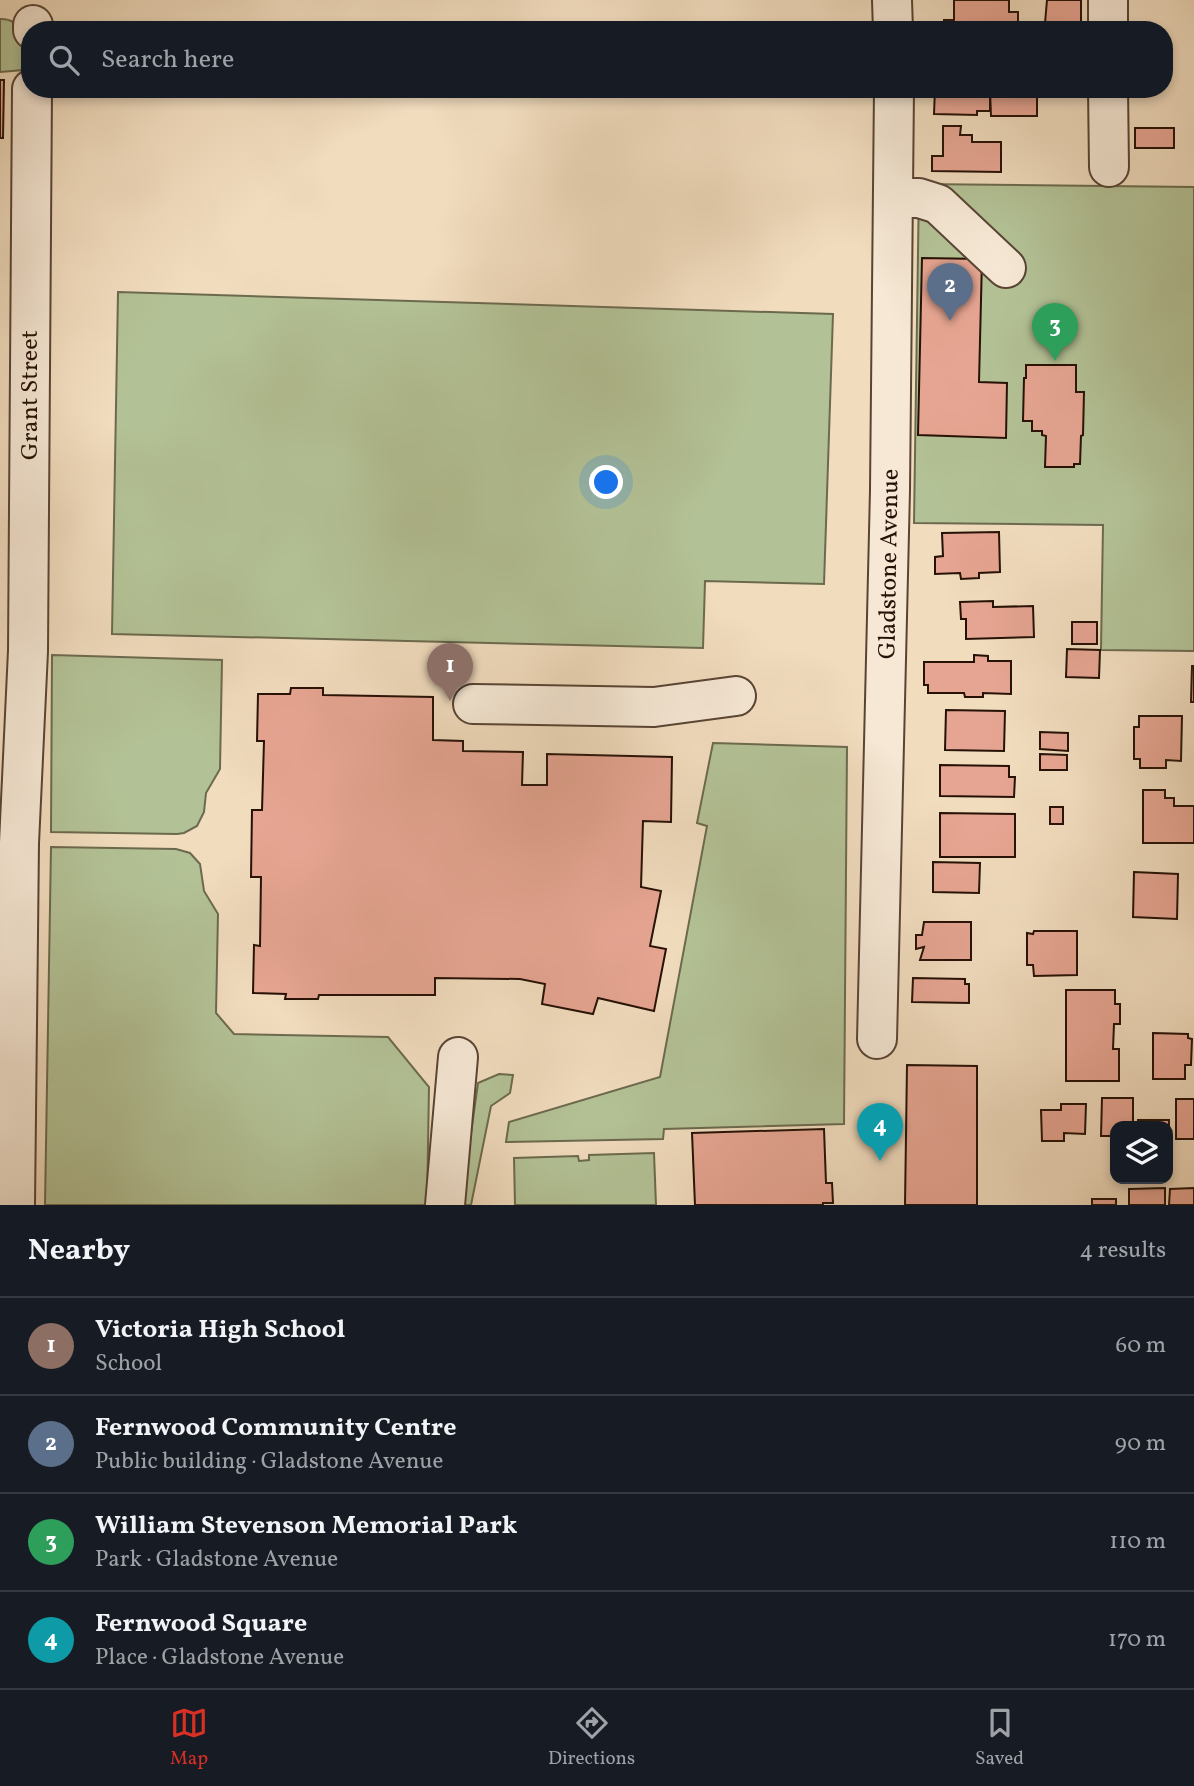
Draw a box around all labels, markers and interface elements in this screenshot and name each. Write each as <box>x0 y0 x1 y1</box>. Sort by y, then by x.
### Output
search box <box>21 21 1173 98</box>
icon: search <box>45 41 83 79</box>
text: Search here <box>101 42 234 78</box>
pin: 2 <box>927 263 973 321</box>
pin: 3 <box>1032 303 1078 361</box>
street label: Grant Street <box>14 330 48 460</box>
your location <box>589 465 623 499</box>
street label: Gladstone Avenue <box>871 469 909 660</box>
pin: 1 <box>427 643 473 701</box>
pin: 4 <box>857 1103 903 1161</box>
map controls <box>1110 1121 1173 1184</box>
button: layers <box>1110 1121 1173 1184</box>
text: Nearby <box>28 1230 130 1272</box>
text: 4 results <box>1080 1235 1166 1267</box>
text: Victoria High School <box>95 1312 345 1348</box>
text: 1 <box>46 1330 56 1362</box>
text: 60 m <box>1116 1330 1166 1362</box>
text: School <box>95 1348 162 1380</box>
text: Fernwood Community Centre <box>95 1410 457 1446</box>
text: 2 <box>45 1428 57 1460</box>
text: 90 m <box>1115 1428 1166 1460</box>
text: Public building · Gladstone Avenue <box>95 1446 443 1478</box>
text: William Stevenson Memorial Park <box>95 1508 518 1544</box>
text: 3 <box>45 1526 57 1558</box>
text: 110 m <box>1109 1526 1166 1558</box>
text: Park · Gladstone Avenue <box>95 1544 338 1576</box>
text: Fernwood Square <box>95 1606 307 1642</box>
text: 4 <box>44 1624 58 1656</box>
text: 170 m <box>1108 1624 1166 1656</box>
text: Place · Gladstone Avenue <box>95 1642 344 1674</box>
tab: Map <box>170 1704 208 1772</box>
tab: Directions <box>548 1704 635 1772</box>
tab: Saved <box>975 1704 1024 1772</box>

